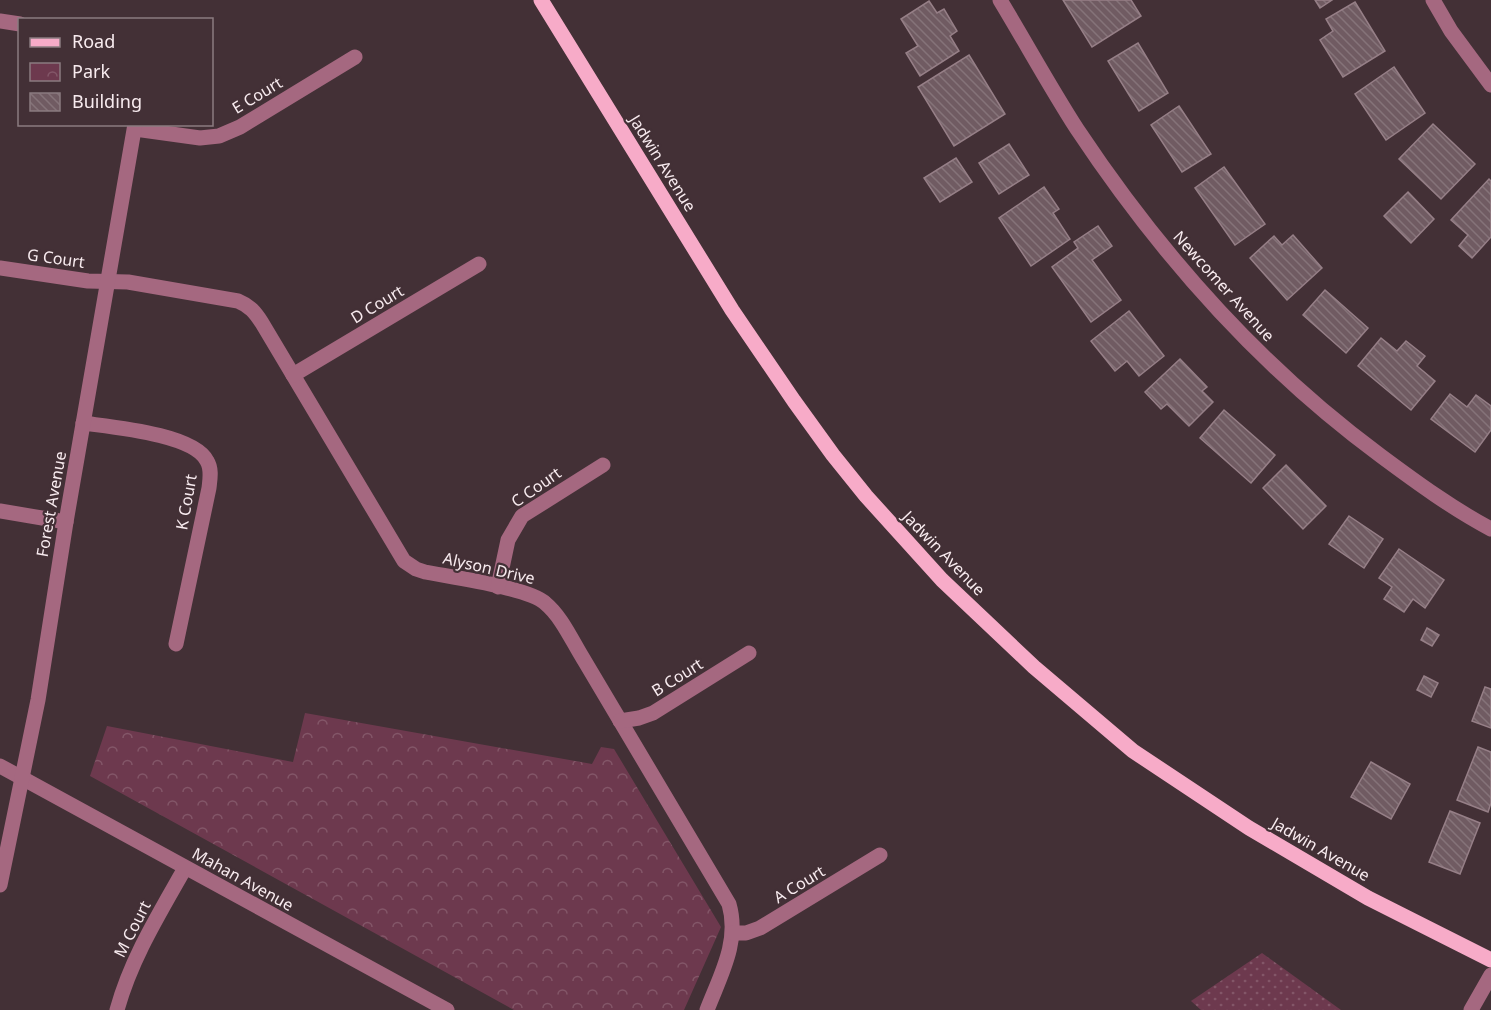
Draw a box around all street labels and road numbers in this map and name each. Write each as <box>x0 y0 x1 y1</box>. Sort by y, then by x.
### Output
street label: E Court <box>228 71 286 119</box>
street label: Jadwin Avenue <box>623 109 702 216</box>
street label: Newcomer Avenue <box>1168 226 1280 346</box>
street label: G Court <box>26 243 86 273</box>
street label: D Court <box>347 280 408 328</box>
street label: Forest Avenue <box>31 449 71 559</box>
street label: C Court <box>507 462 566 512</box>
street label: K Court <box>170 472 202 532</box>
street label: Jadwin Avenue <box>896 504 990 600</box>
street label: Alyson Drive <box>441 547 537 589</box>
street label: B Court <box>647 653 707 701</box>
street label: Jadwin Avenue <box>1266 811 1374 886</box>
street label: Mahan Avenue <box>188 842 298 916</box>
street label: A Court <box>769 860 829 908</box>
street label: M Court <box>108 897 156 961</box>

